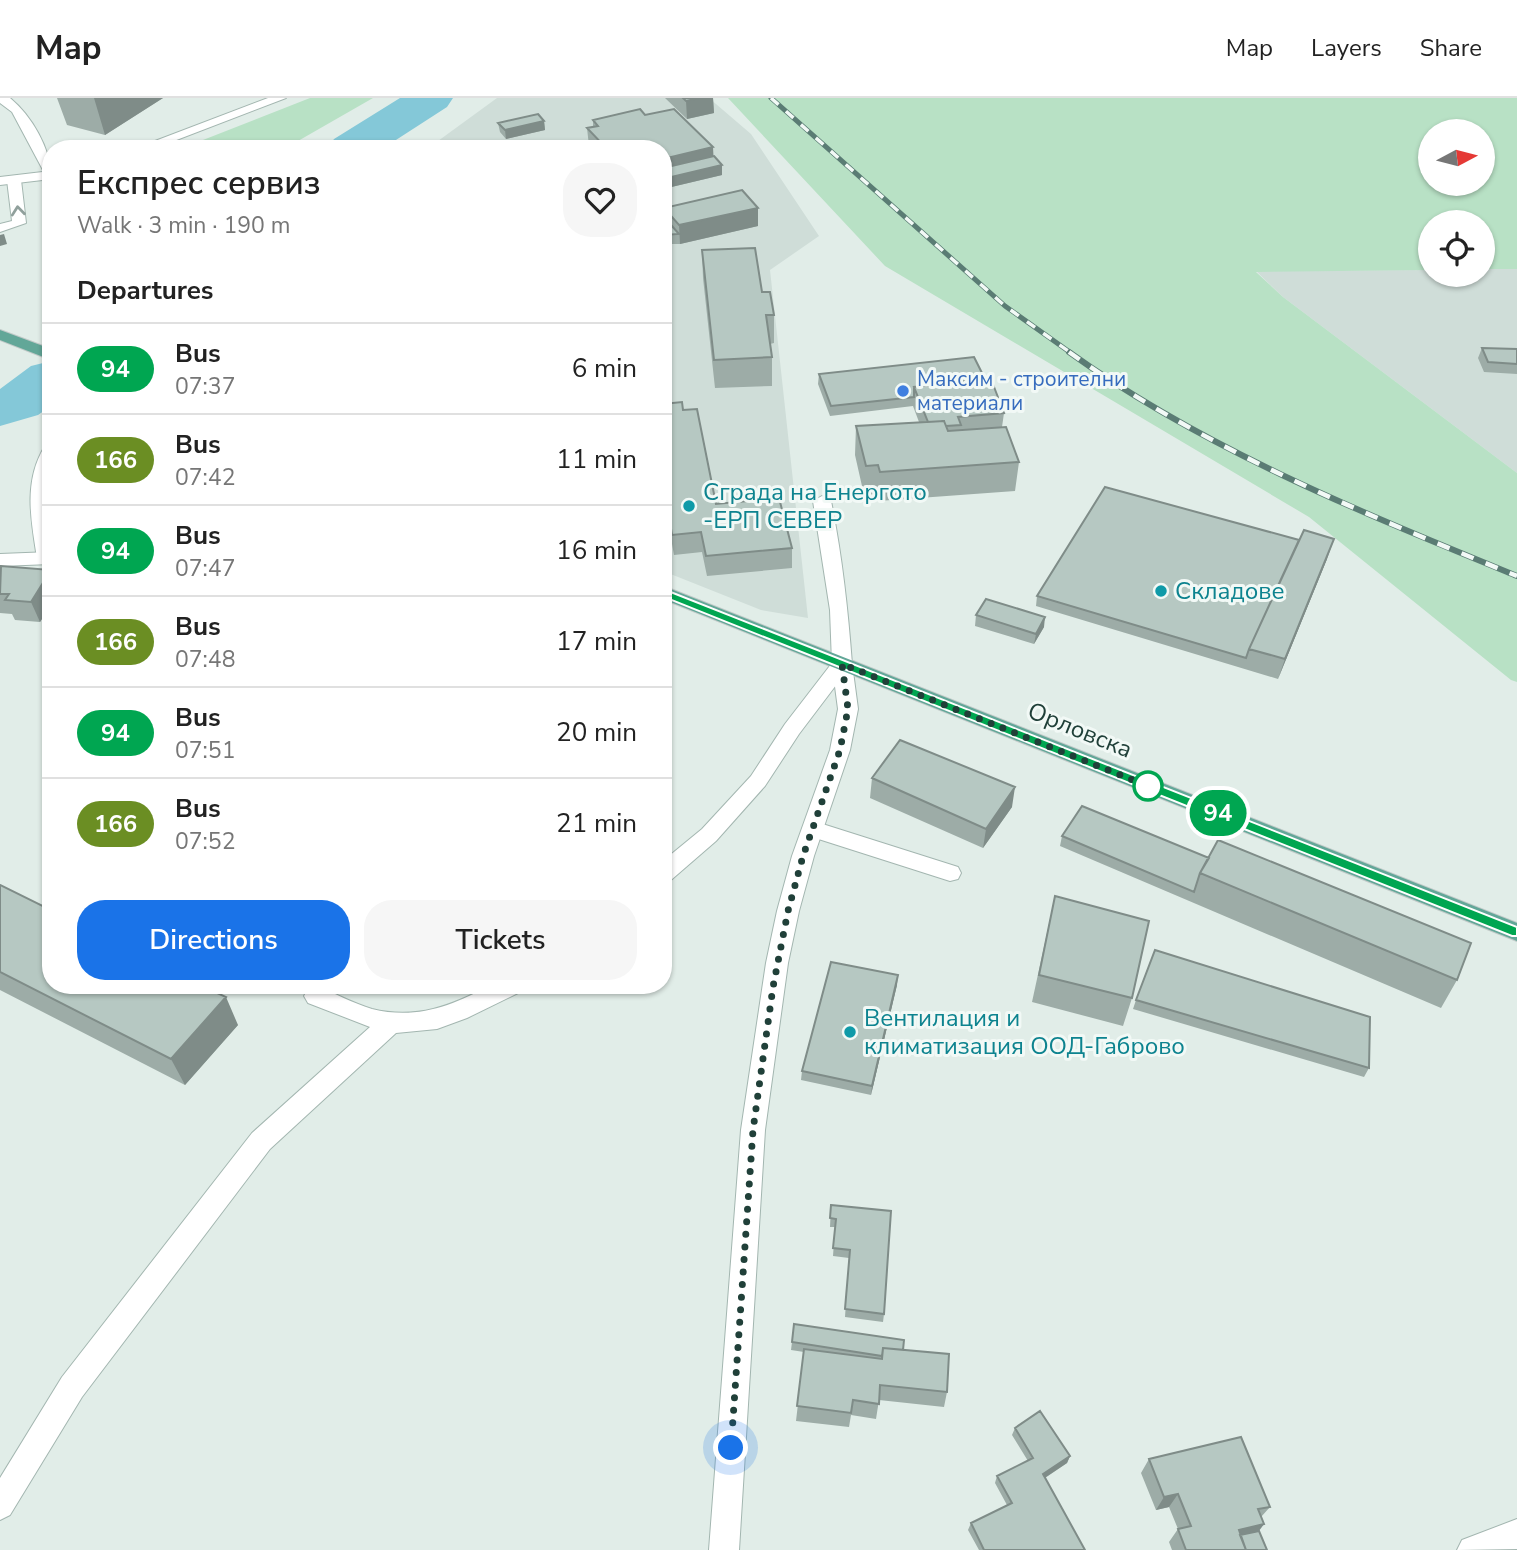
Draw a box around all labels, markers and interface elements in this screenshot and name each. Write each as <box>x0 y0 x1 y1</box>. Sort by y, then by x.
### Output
text: Map <box>35 26 102 71</box>
text: Map <box>1226 32 1273 64</box>
text: Layers <box>1311 32 1382 64</box>
text: Share <box>1420 32 1482 64</box>
north arrow <box>1418 119 1494 196</box>
map controls <box>1418 119 1495 287</box>
text: Експрес сервиз <box>77 161 321 206</box>
button: heart <box>563 163 637 237</box>
one-way arrow <box>11 205 26 216</box>
text: Walk · 3 min · 190 m <box>77 210 290 241</box>
button: locate <box>1418 210 1495 287</box>
text: Departures <box>77 273 213 308</box>
text: Bus <box>175 336 221 371</box>
text: 6 min <box>572 351 637 386</box>
text: 94 <box>101 353 130 385</box>
place label: Максим - строителни материали <box>917 365 1126 417</box>
text: 07:37 <box>175 371 235 402</box>
marker: Максим - строителни материали <box>895 383 911 399</box>
text: Bus <box>175 427 221 462</box>
text: 11 min <box>556 442 637 477</box>
text: 166 <box>94 444 137 476</box>
text: 07:42 <box>175 462 235 493</box>
place label: Сграда на Енергото -ЕРП СЕВЕР <box>703 476 927 536</box>
marker: Сграда на Енергото -ЕРП СЕВЕР <box>681 498 697 514</box>
text: Bus <box>175 518 221 553</box>
text: 16 min <box>556 533 637 568</box>
text: 94 <box>101 535 130 567</box>
text: 07:47 <box>175 553 235 584</box>
place label: Складове <box>1175 575 1284 607</box>
marker: Складове <box>1153 583 1169 599</box>
text: Bus <box>175 609 221 644</box>
text: 17 min <box>556 624 637 659</box>
text: 166 <box>94 626 137 658</box>
text: 07:48 <box>175 644 235 675</box>
street label: Орловска <box>1023 695 1137 765</box>
text: Bus <box>175 700 221 735</box>
text: 20 min <box>556 715 637 750</box>
text: 94 <box>101 717 130 749</box>
text: 07:51 <box>175 735 235 766</box>
unlabelled marker <box>1133 771 1163 801</box>
line badge: 94 <box>1186 790 1250 836</box>
text: Bus <box>175 791 221 826</box>
text: 94 <box>1204 797 1232 829</box>
text: 21 min <box>556 806 637 841</box>
text: 166 <box>94 808 137 840</box>
text: 07:52 <box>175 826 235 857</box>
button: Directions <box>77 900 350 980</box>
button: Tickets <box>364 900 637 980</box>
place label: Вентилация и климатизация ООД-Габрово <box>864 1002 1185 1062</box>
marker: Вентилация и климатизация ООД-Габрово <box>842 1024 858 1040</box>
your location <box>713 1430 748 1465</box>

